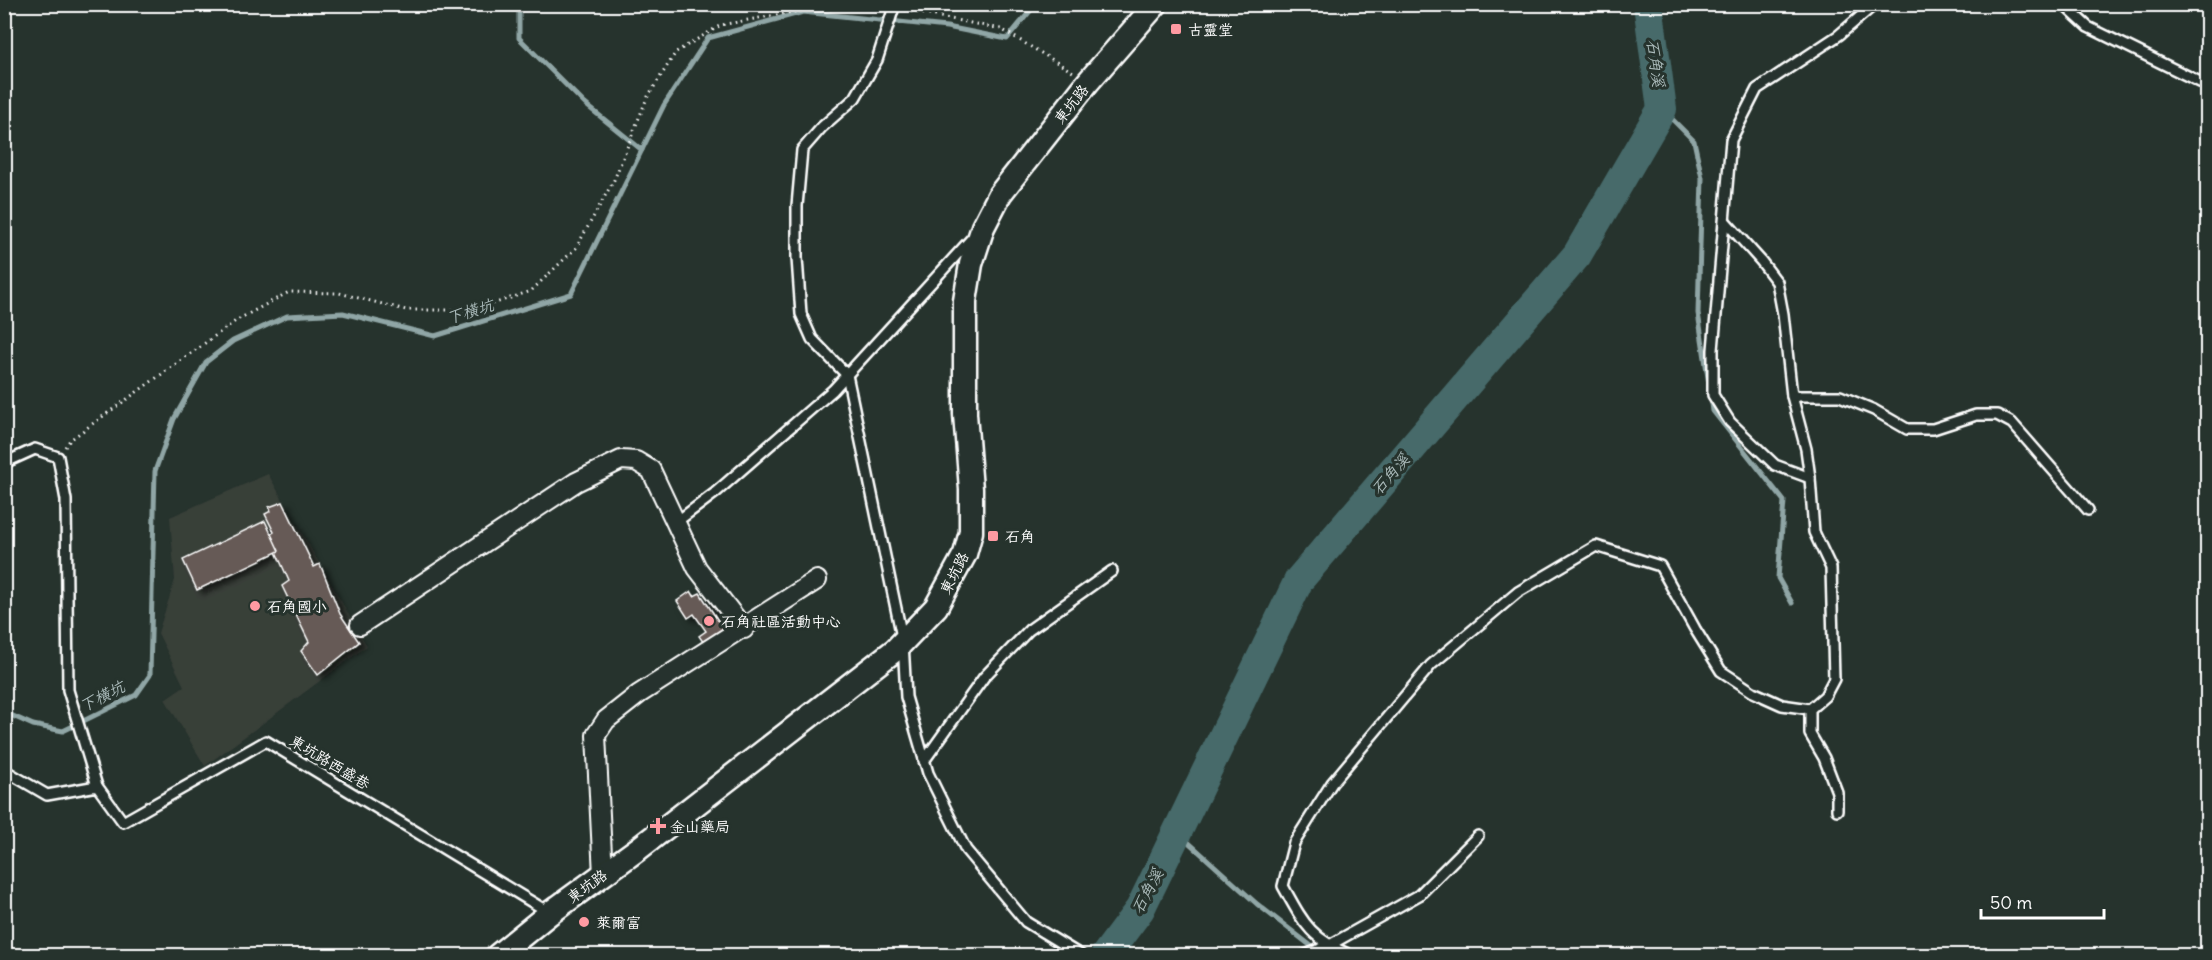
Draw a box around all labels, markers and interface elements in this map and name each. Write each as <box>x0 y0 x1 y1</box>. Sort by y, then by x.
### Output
place label: 古靈堂 <box>1188 20 1233 39</box>
marker: 古靈堂 <box>1169 22 1183 36</box>
water label: 石角溪 <box>1643 38 1669 89</box>
street label: 東坑路 <box>1050 80 1092 128</box>
water label: 下橫坑 <box>444 294 498 328</box>
water label: 石角溪 <box>1367 449 1414 499</box>
place label: 石角 <box>1005 527 1035 546</box>
marker: 石角 <box>986 529 1000 543</box>
street label: 東坑路 <box>935 549 973 597</box>
place label: 石角國小 <box>267 597 327 616</box>
marker: 石角國小 <box>248 599 262 613</box>
place label: 石角社區活動中心 <box>721 612 841 631</box>
marker: 石角社區活動中心 <box>702 614 716 628</box>
water label: 下橫坑 <box>76 675 130 716</box>
street label: 東坑路西盛巷 <box>287 731 373 793</box>
place label: 金山藥局 <box>670 817 730 836</box>
marker: 金山藥局 <box>651 819 665 833</box>
water label: 石角溪 <box>1127 864 1168 917</box>
street label: 東坑路 <box>563 865 611 907</box>
scale bar <box>1981 882 2104 920</box>
text: 50 m <box>1990 891 2032 914</box>
place label: 萊爾富 <box>596 913 641 932</box>
marker: 萊爾富 <box>577 915 591 929</box>

